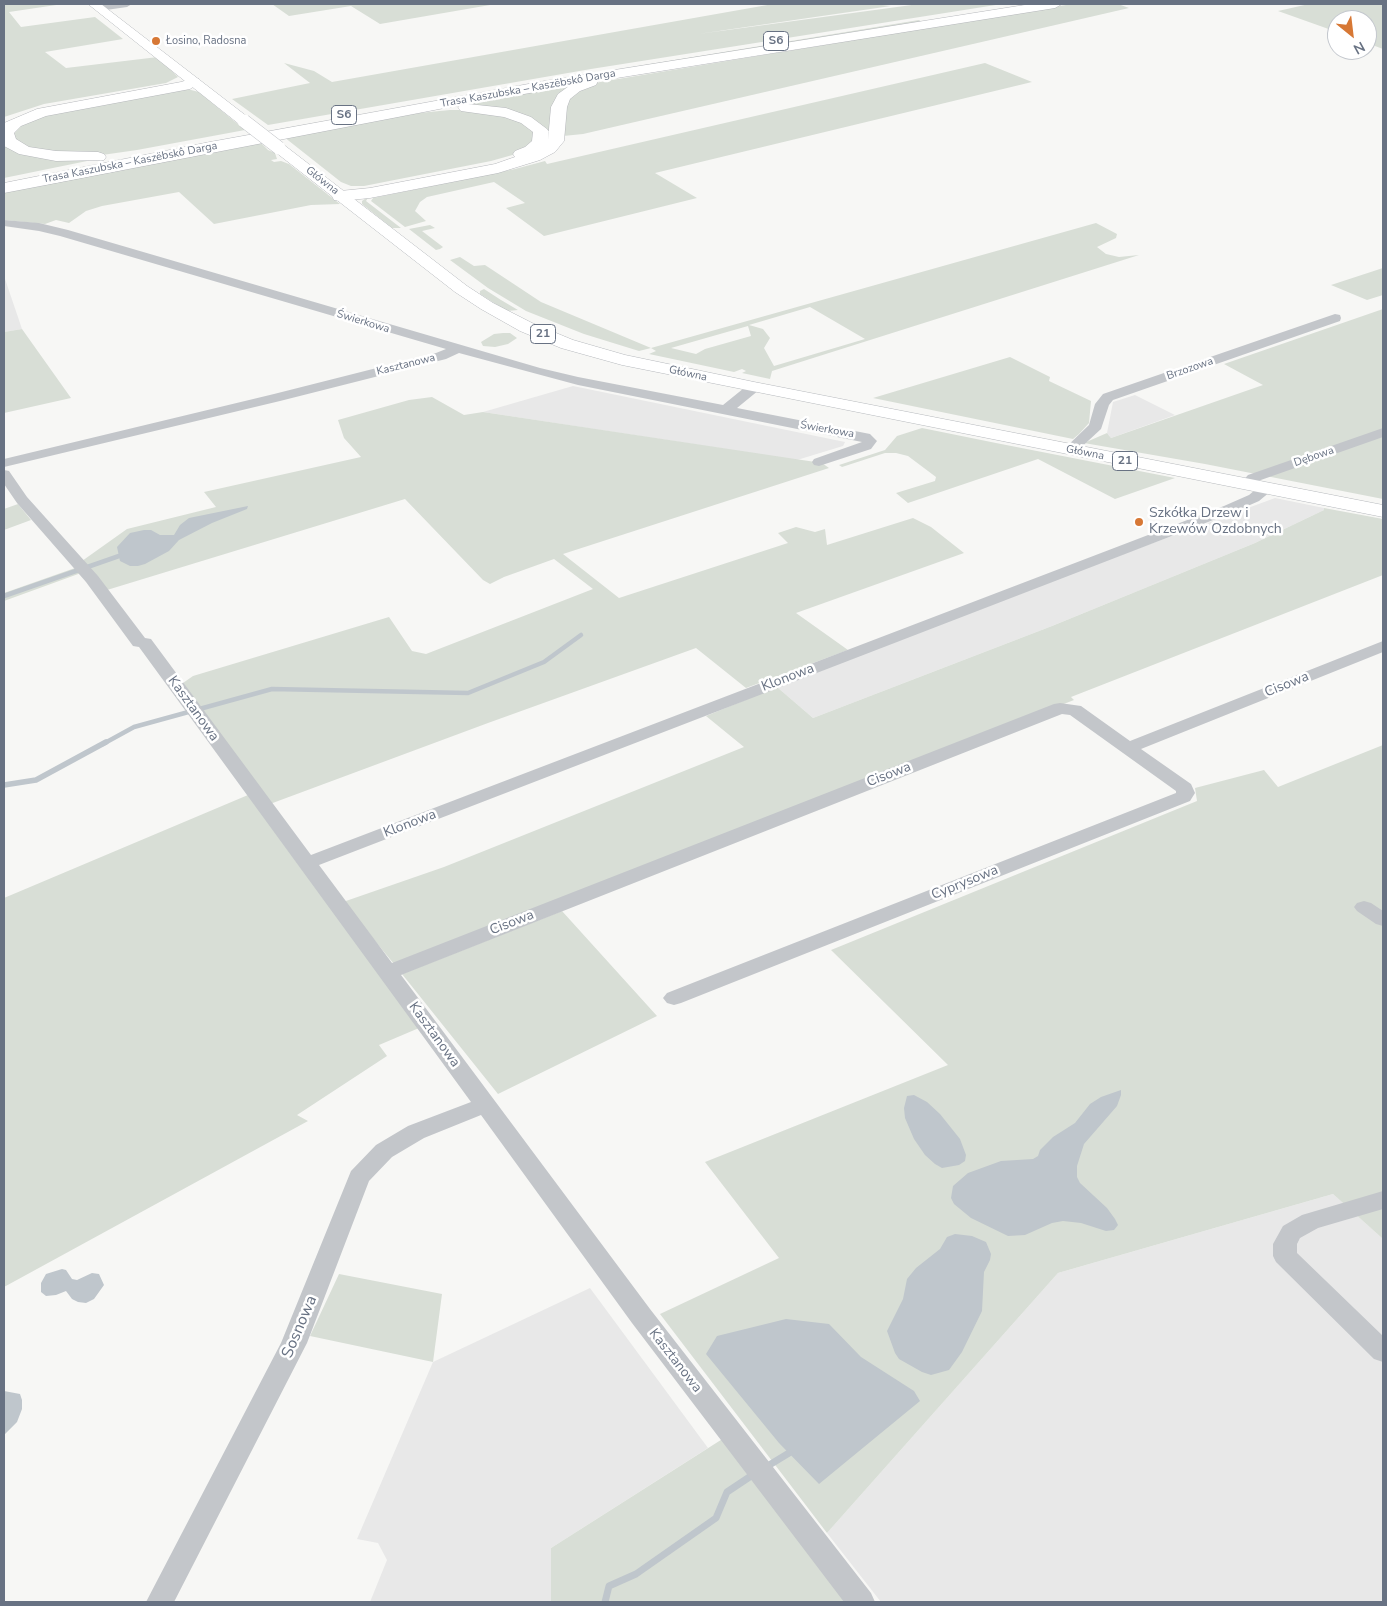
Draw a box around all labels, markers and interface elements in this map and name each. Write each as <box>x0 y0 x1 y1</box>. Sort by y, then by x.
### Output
north arrow <box>1327 10 1377 60</box>
road number: S6 <box>764 31 788 50</box>
place label: Łosino, Radosna <box>166 34 246 48</box>
marker: Łosino, Radosna <box>150 35 162 47</box>
text: N <box>1350 37 1368 59</box>
street label: Trasa Kaszubska – Kaszëbskô Darga <box>439 67 617 111</box>
road number: S6 <box>332 106 356 124</box>
street label: Trasa Kaszubska – Kaszëbskô Darga <box>42 140 218 186</box>
street label: Główna <box>303 164 341 198</box>
street label: Świerkowa <box>335 308 391 336</box>
road number: 21 <box>530 324 556 344</box>
street label: Kasztanowa <box>375 351 437 379</box>
street label: Brzozowa <box>1165 355 1215 383</box>
street label: Główna <box>668 364 708 384</box>
street label: Świerkowa <box>799 419 855 441</box>
street label: Główna <box>1065 443 1105 463</box>
street label: Dębowa <box>1292 444 1336 470</box>
road number: 21 <box>1112 452 1138 471</box>
place label: Szkółka Drzew i Krzewów Ozdobnych <box>1149 506 1282 538</box>
marker: Szkółka Drzew i Krzewów Ozdobnych <box>1133 516 1145 528</box>
street label: Klonowa <box>759 660 817 696</box>
street label: Cisowa <box>1262 669 1312 701</box>
street label: Kasztanowa <box>164 673 222 745</box>
street label: Cisowa <box>864 759 914 791</box>
street label: Klonowa <box>381 806 439 842</box>
street label: Cyprysowa <box>929 862 1001 904</box>
street label: Cisowa <box>487 907 537 939</box>
street label: Kasztanowa <box>405 999 463 1071</box>
street label: Sosnowa <box>278 1293 322 1361</box>
street label: Kasztanowa <box>645 1326 705 1396</box>

